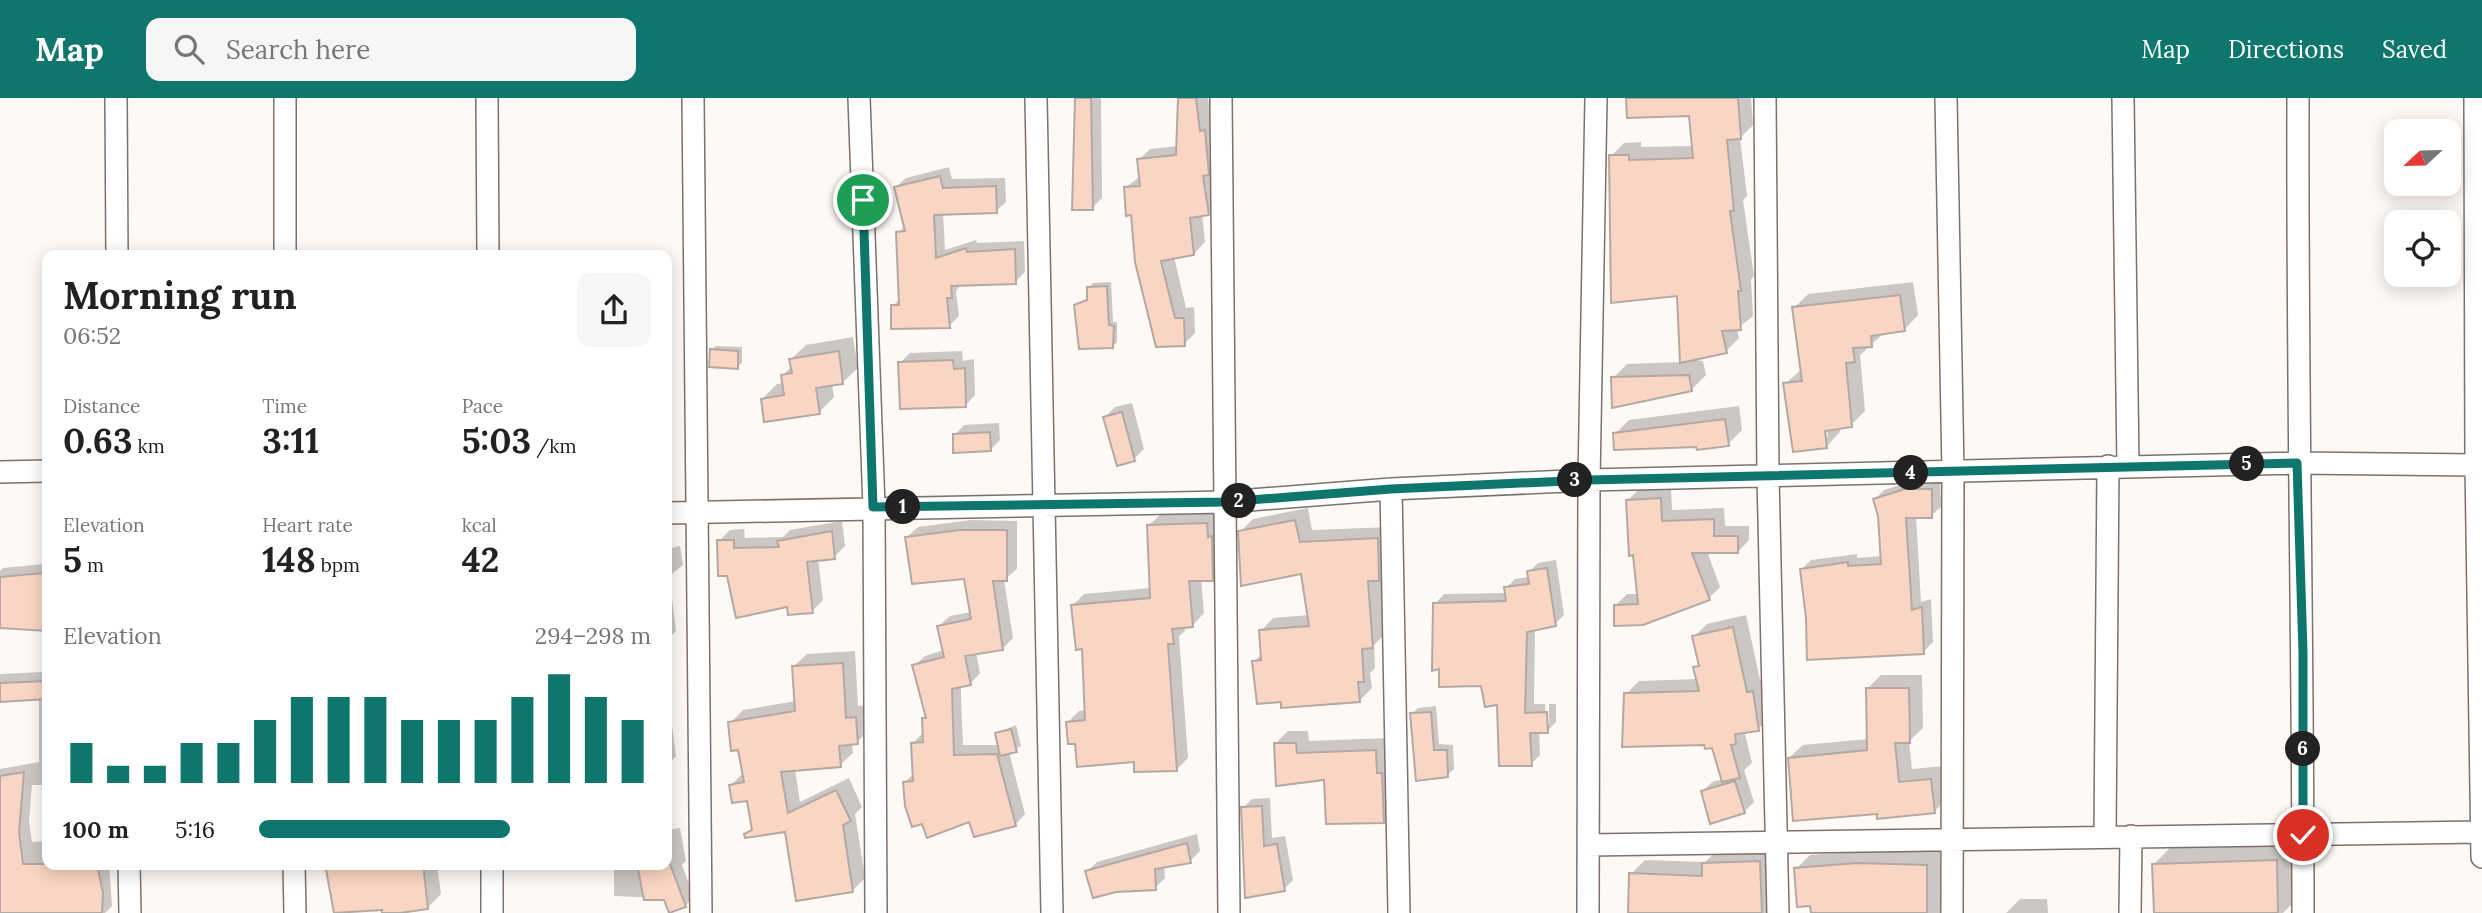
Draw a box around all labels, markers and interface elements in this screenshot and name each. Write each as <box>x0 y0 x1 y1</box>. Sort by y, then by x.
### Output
search box <box>146 18 636 81</box>
text: Map <box>35 28 104 70</box>
icon: search <box>170 30 208 68</box>
text: Search here <box>226 33 370 66</box>
text: Map <box>2141 34 2190 65</box>
text: Directions <box>2228 34 2344 65</box>
text: Saved <box>2382 34 2447 65</box>
north arrow <box>2384 119 2460 196</box>
map controls <box>2384 119 2461 287</box>
pin <box>833 170 893 230</box>
icon: arrive <box>844 181 882 219</box>
button: locate <box>2384 210 2461 287</box>
text: Morning run <box>63 271 297 319</box>
button: share <box>577 273 651 347</box>
text: 06:52 <box>63 321 121 350</box>
text: Distance <box>63 394 140 418</box>
text: Time <box>262 394 307 418</box>
text: Pace <box>462 394 503 418</box>
text: 0.63 <box>63 418 133 463</box>
text: 3:11 <box>262 418 319 463</box>
text: 5:03 <box>462 418 531 463</box>
text: km <box>133 434 165 458</box>
text: /km <box>531 434 576 458</box>
pin: 5 <box>2230 446 2264 482</box>
text: 5 <box>2241 451 2252 475</box>
pin: 4 <box>1894 456 1928 490</box>
text: 4 <box>1905 460 1916 484</box>
pin: 3 <box>1558 462 1592 498</box>
text: 3 <box>1569 467 1580 491</box>
pin: 2 <box>1222 484 1256 518</box>
text: 2 <box>1233 488 1244 512</box>
pin: 1 <box>886 490 920 524</box>
text: 1 <box>899 494 906 518</box>
text: Elevation <box>63 513 145 537</box>
text: Heart rate <box>262 513 353 537</box>
text: kcal <box>462 513 497 537</box>
text: 5 <box>63 537 82 582</box>
text: 148 <box>262 537 316 582</box>
text: 42 <box>462 537 499 582</box>
text: m <box>82 553 104 577</box>
text: bpm <box>316 553 360 577</box>
text: Elevation <box>63 621 162 650</box>
text: 294–298 m <box>535 621 651 650</box>
pin: 6 <box>2286 732 2320 766</box>
text: 6 <box>2297 736 2308 760</box>
pin <box>2273 805 2333 865</box>
text: 100 m <box>63 815 129 844</box>
text: 5:16 <box>175 815 215 844</box>
icon: check <box>2284 816 2322 854</box>

